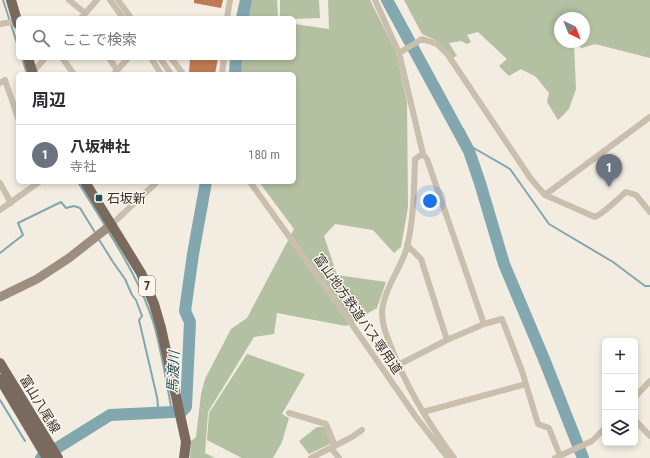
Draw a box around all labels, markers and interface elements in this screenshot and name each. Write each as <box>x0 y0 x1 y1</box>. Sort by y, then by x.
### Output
north arrow <box>554 12 590 48</box>
search box <box>16 16 296 60</box>
icon: search <box>30 27 52 49</box>
text: ここで検索 <box>62 31 137 49</box>
text: 周辺 <box>32 90 66 110</box>
text: 八坂神社 <box>70 138 130 156</box>
text: 1 <box>42 147 48 162</box>
text: 180 m <box>248 147 280 162</box>
pin: 1 <box>596 154 622 187</box>
text: 寺社 <box>70 159 96 174</box>
place label: 石坂新 <box>107 191 146 206</box>
your location <box>420 191 440 211</box>
marker: 石坂新 <box>94 193 104 203</box>
street label: 富山地方鉄道バス専用道 <box>311 251 405 377</box>
road number: 7 <box>139 276 155 296</box>
map controls <box>602 338 638 446</box>
button: + <box>602 338 638 374</box>
water label: 馬渡川 <box>164 349 182 393</box>
street label: 富山八尾線 <box>17 372 63 436</box>
button: − <box>602 374 638 410</box>
button: layers <box>602 410 638 446</box>

